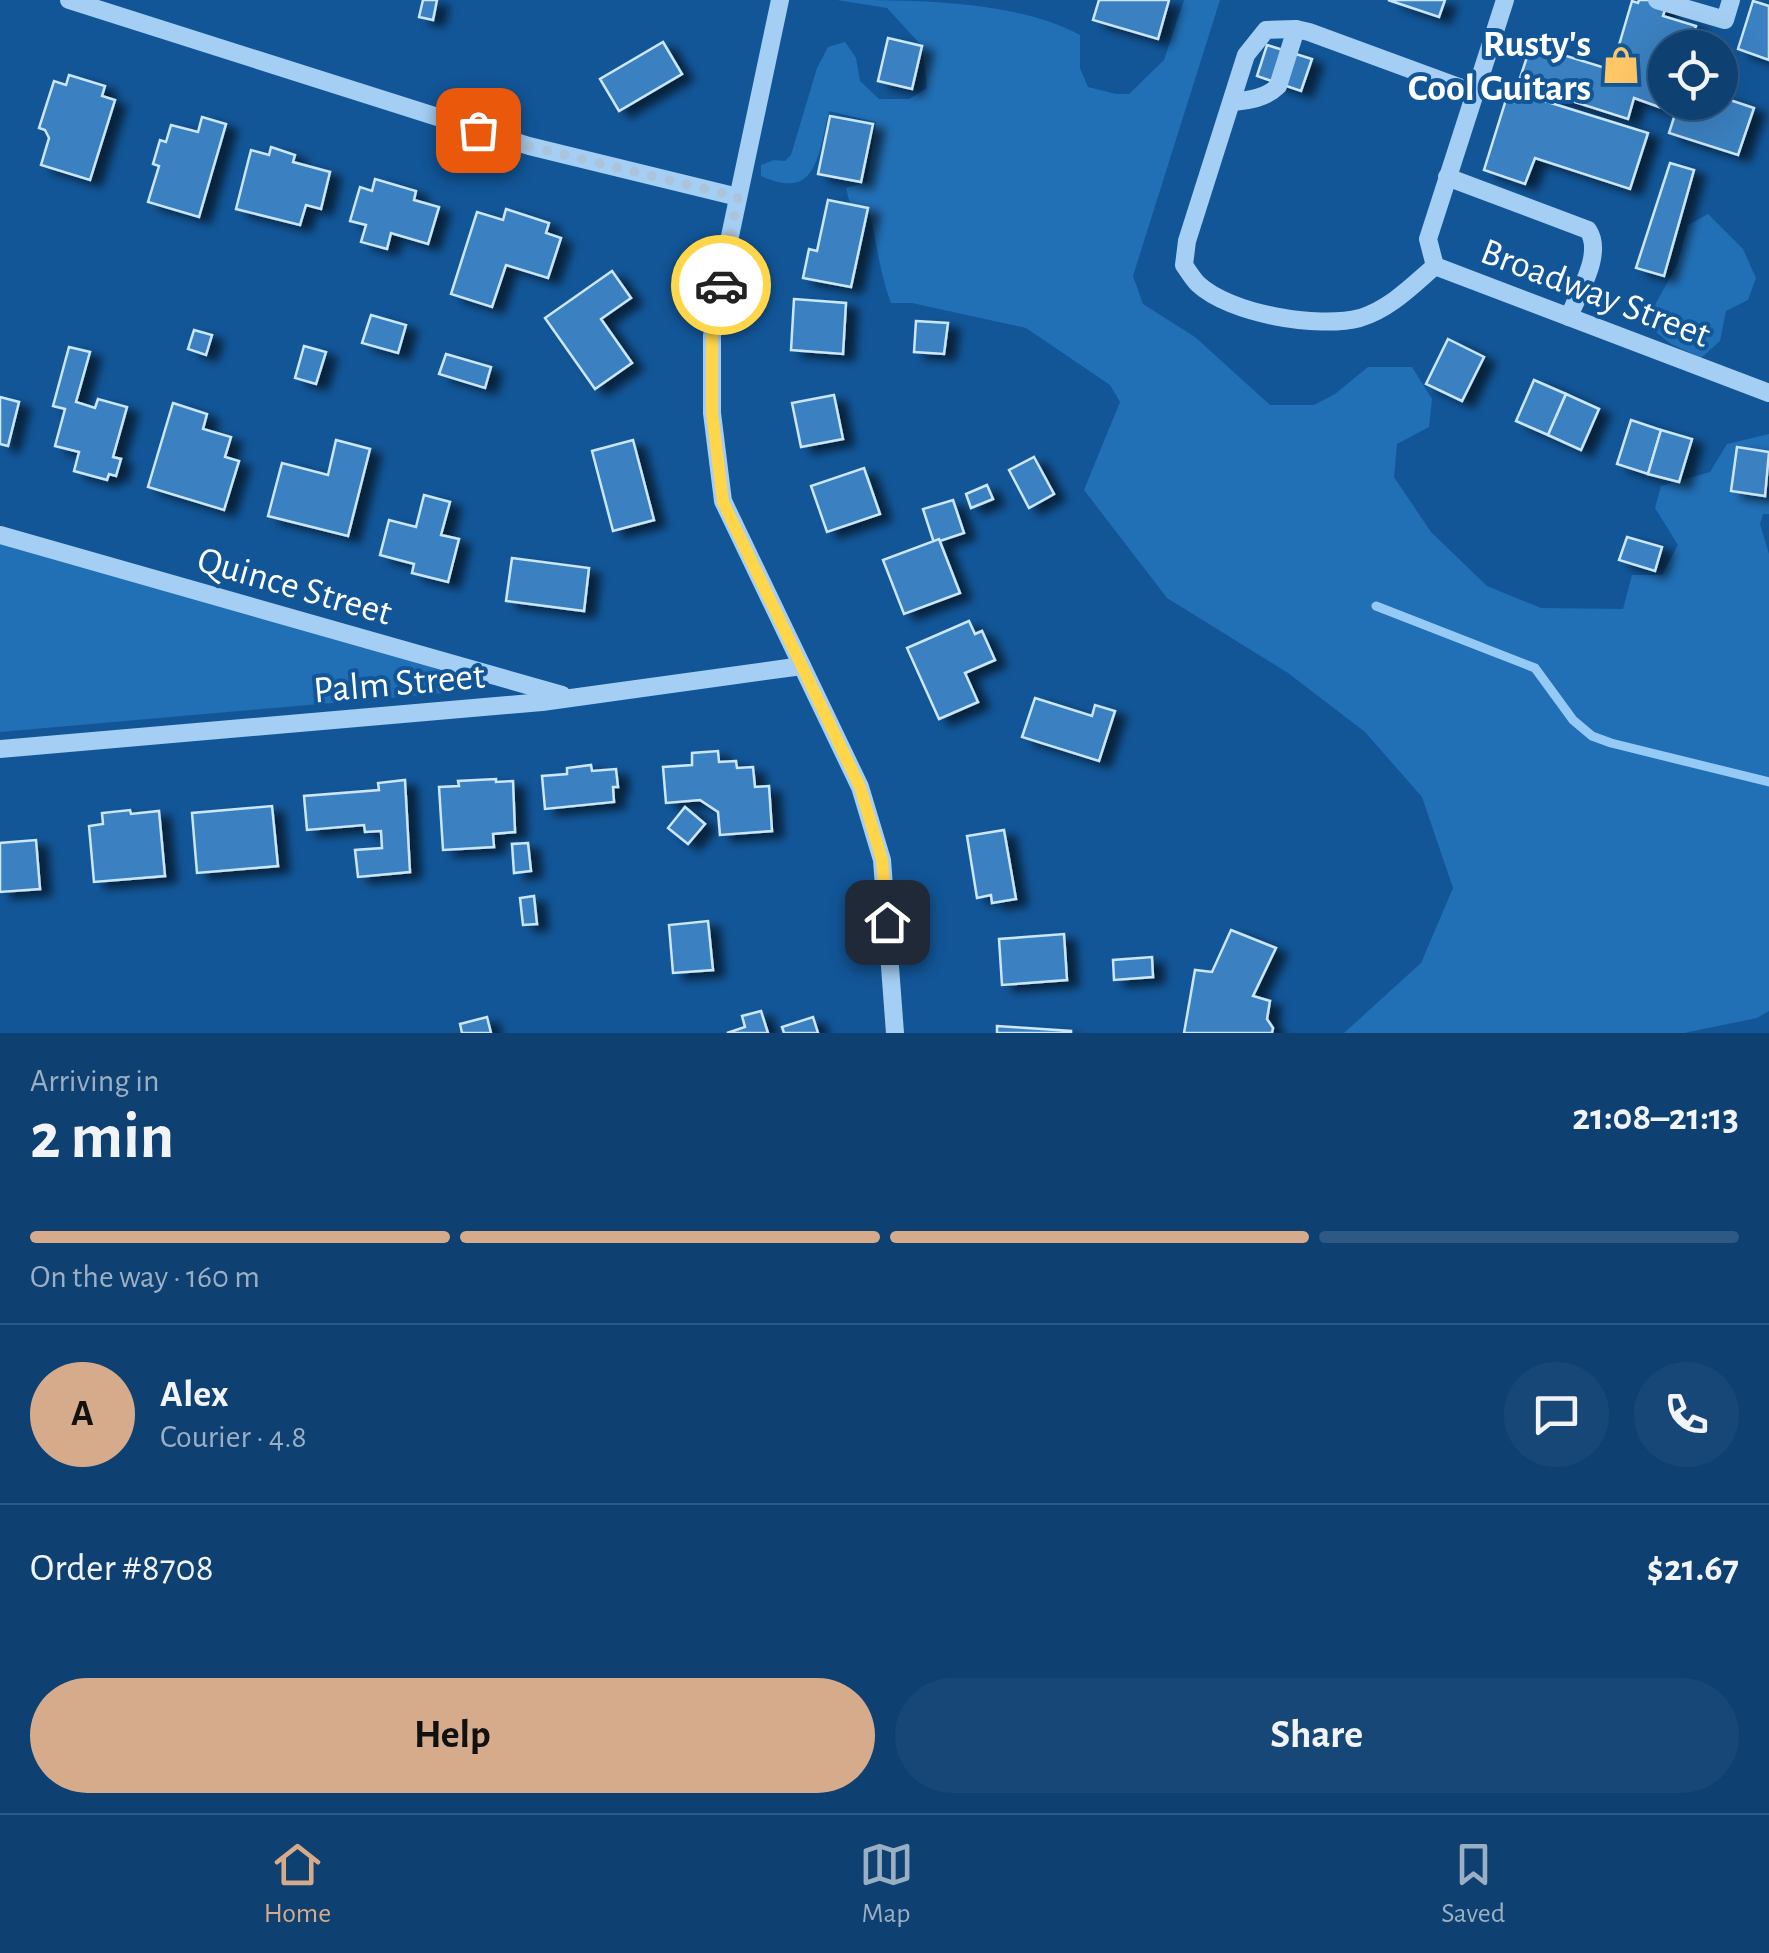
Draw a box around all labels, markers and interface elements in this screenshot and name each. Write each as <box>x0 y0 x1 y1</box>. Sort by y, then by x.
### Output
place label: Rusty's Cool Guitars <box>1408 26 1591 108</box>
map controls <box>1648 30 1738 120</box>
button: locate <box>1648 30 1738 120</box>
shop icon: Rusty's Cool Guitars <box>1600 44 1642 86</box>
pin <box>436 88 521 173</box>
icon: bag <box>451 103 506 158</box>
street label: Broadway Street <box>1475 233 1715 355</box>
courier <box>671 235 771 335</box>
icon: car <box>694 258 749 313</box>
street label: Quince Street <box>193 541 396 633</box>
street label: Palm Street <box>312 658 486 710</box>
pin <box>845 880 930 965</box>
icon: home <box>860 895 915 950</box>
text: Arriving in <box>30 1065 159 1097</box>
text: 21:08–21:13 <box>1572 1099 1739 1137</box>
text: 2 min <box>30 1105 174 1170</box>
text: On the way · 160 m <box>30 1261 260 1293</box>
button: chat <box>1504 1362 1609 1467</box>
button: phone <box>1634 1362 1739 1467</box>
text: Alex <box>160 1376 229 1414</box>
text: A <box>71 1395 94 1433</box>
text: Courier · 4.8 <box>160 1421 307 1453</box>
text: Order #8708 <box>30 1550 214 1588</box>
text: $21.67 <box>1647 1550 1739 1588</box>
button: Help <box>30 1678 875 1793</box>
button: Share <box>895 1678 1739 1793</box>
tab: Home <box>264 1837 331 1931</box>
tab: Map <box>859 1837 914 1931</box>
tab: Saved <box>1441 1837 1505 1931</box>

